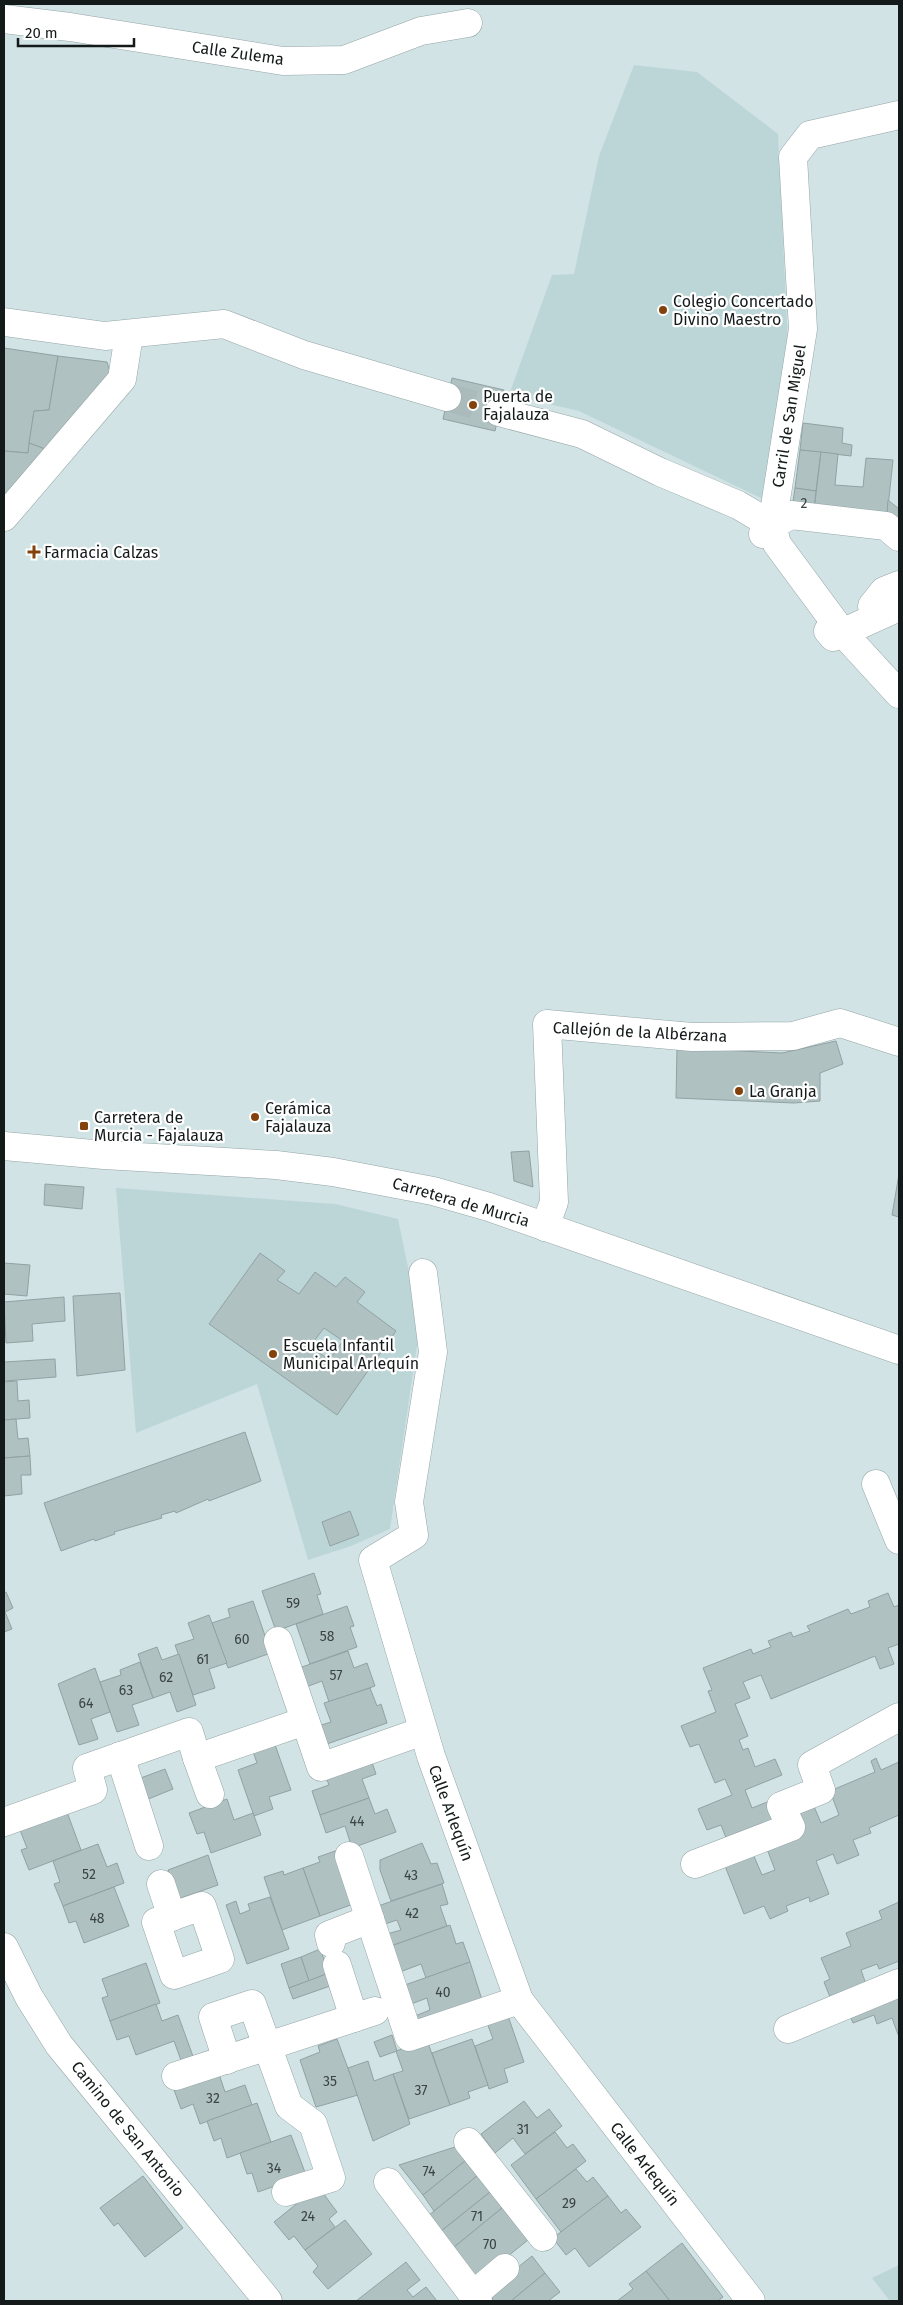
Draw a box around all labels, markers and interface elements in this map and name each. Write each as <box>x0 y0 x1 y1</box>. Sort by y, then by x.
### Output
scale bar <box>18 15 134 47</box>
text: 20 m <box>25 24 58 42</box>
street label: Calle Zulema <box>191 37 285 69</box>
place label: Colegio Concertado Divino Maestro <box>673 292 814 329</box>
marker: Colegio Concertado Divino Maestro <box>657 304 669 316</box>
street label: Carril de San Miguel <box>768 343 810 489</box>
place label: Puerta de Fajalauza <box>483 387 553 424</box>
marker: Puerta de Fajalauza <box>467 399 479 411</box>
house number: 2 <box>801 495 808 512</box>
place label: Farmacia Calzas <box>44 543 158 562</box>
marker: Farmacia Calzas <box>28 546 40 558</box>
street label: Callejón de la Albérzana <box>552 1018 728 1046</box>
place label: La Granja <box>749 1082 817 1101</box>
marker: La Granja <box>733 1085 745 1097</box>
place label: Cerámica Fajalauza <box>265 1099 332 1136</box>
place label: Carretera de Murcia - Fajalauza <box>94 1108 224 1145</box>
marker: Cerámica Fajalauza <box>249 1111 261 1123</box>
marker: Carretera de Murcia - Fajalauza <box>78 1120 90 1132</box>
street label: Carretera de Murcia <box>390 1173 532 1231</box>
place label: Escuela Infantil Municipal Arlequín <box>283 1336 419 1373</box>
marker: Escuela Infantil Municipal Arlequín <box>267 1348 279 1360</box>
house number: 59 <box>286 1595 300 1612</box>
house number: 58 <box>320 1628 335 1645</box>
house number: 60 <box>234 1631 250 1648</box>
house number: 61 <box>197 1651 209 1668</box>
house number: 57 <box>330 1667 342 1684</box>
house number: 62 <box>159 1669 173 1686</box>
house number: 63 <box>119 1682 133 1699</box>
house number: 64 <box>79 1695 94 1712</box>
street label: Calle Arlequín <box>425 1762 477 1864</box>
house number: 44 <box>350 1813 365 1830</box>
house number: 52 <box>82 1866 96 1883</box>
house number: 43 <box>404 1867 418 1884</box>
house number: 42 <box>405 1905 419 1922</box>
house number: 48 <box>89 1910 105 1927</box>
house number: 40 <box>435 1984 451 2001</box>
street label: Camino de San Antonio <box>67 2057 189 2201</box>
house number: 35 <box>323 2073 337 2090</box>
house number: 37 <box>414 2082 428 2099</box>
house number: 32 <box>206 2090 220 2107</box>
street label: Calle Arlequín <box>606 2118 684 2210</box>
house number: 31 <box>517 2121 529 2138</box>
house number: 34 <box>267 2160 282 2177</box>
house number: 74 <box>422 2163 436 2180</box>
house number: 29 <box>562 2195 576 2212</box>
house number: 24 <box>301 2208 316 2225</box>
house number: 71 <box>471 2208 483 2225</box>
house number: 70 <box>483 2236 497 2253</box>

